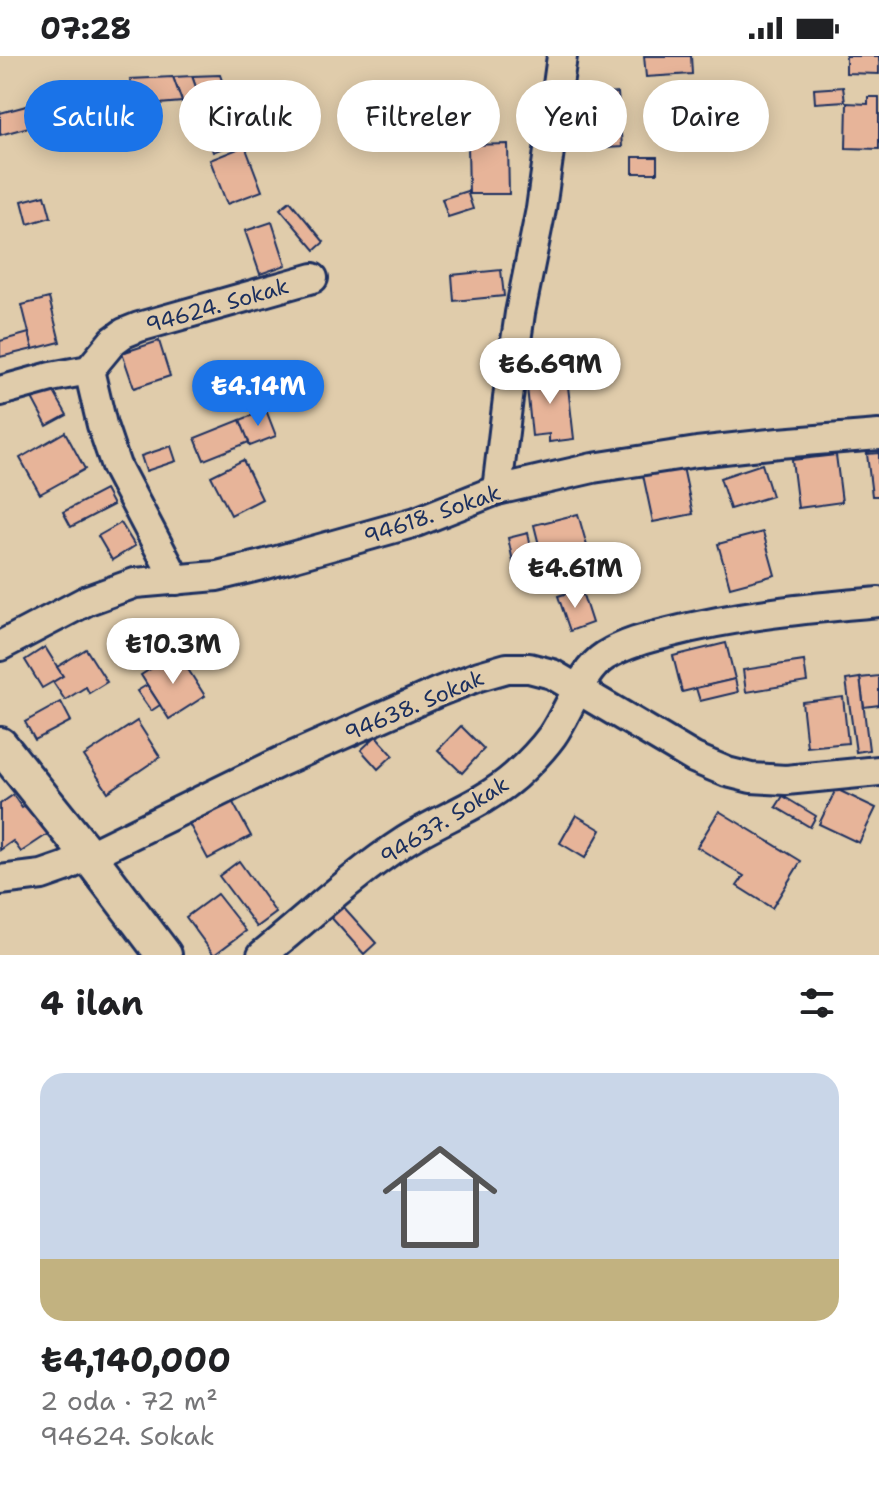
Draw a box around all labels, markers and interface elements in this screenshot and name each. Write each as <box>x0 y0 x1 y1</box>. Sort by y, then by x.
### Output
text: 07:28 <box>40 8 131 49</box>
chip: Satılık <box>24 80 163 152</box>
chip: Kiralık <box>179 80 321 152</box>
chip: Filtreler <box>337 80 500 152</box>
chip: Yeni <box>516 80 627 152</box>
chip: Daire <box>643 80 769 152</box>
street label: 94624. Sokak <box>142 271 292 340</box>
pin: ₺6.69M <box>485 338 615 406</box>
text: ₺6.69M <box>498 346 602 381</box>
pin: ₺4.14M <box>193 360 323 428</box>
text: ₺4.14M <box>210 368 306 403</box>
street label: 94618. Sokak <box>360 478 504 551</box>
pin: ₺4.61M <box>510 542 640 610</box>
text: ₺4.61M <box>527 550 623 585</box>
pin: ₺10.3M <box>108 618 238 686</box>
text: ₺10.3M <box>125 626 221 661</box>
street label: 94638. Sokak <box>340 663 488 748</box>
street label: 94637. Sokak <box>374 769 514 872</box>
text: 4 ilan <box>40 980 143 1026</box>
icon: filters <box>795 981 839 1025</box>
icon: home <box>368 1125 512 1269</box>
text: ₺4,140,000 <box>40 1337 231 1383</box>
text: 2 oda · 72 m² <box>40 1383 218 1418</box>
text: 94624. Sokak <box>40 1418 215 1453</box>

